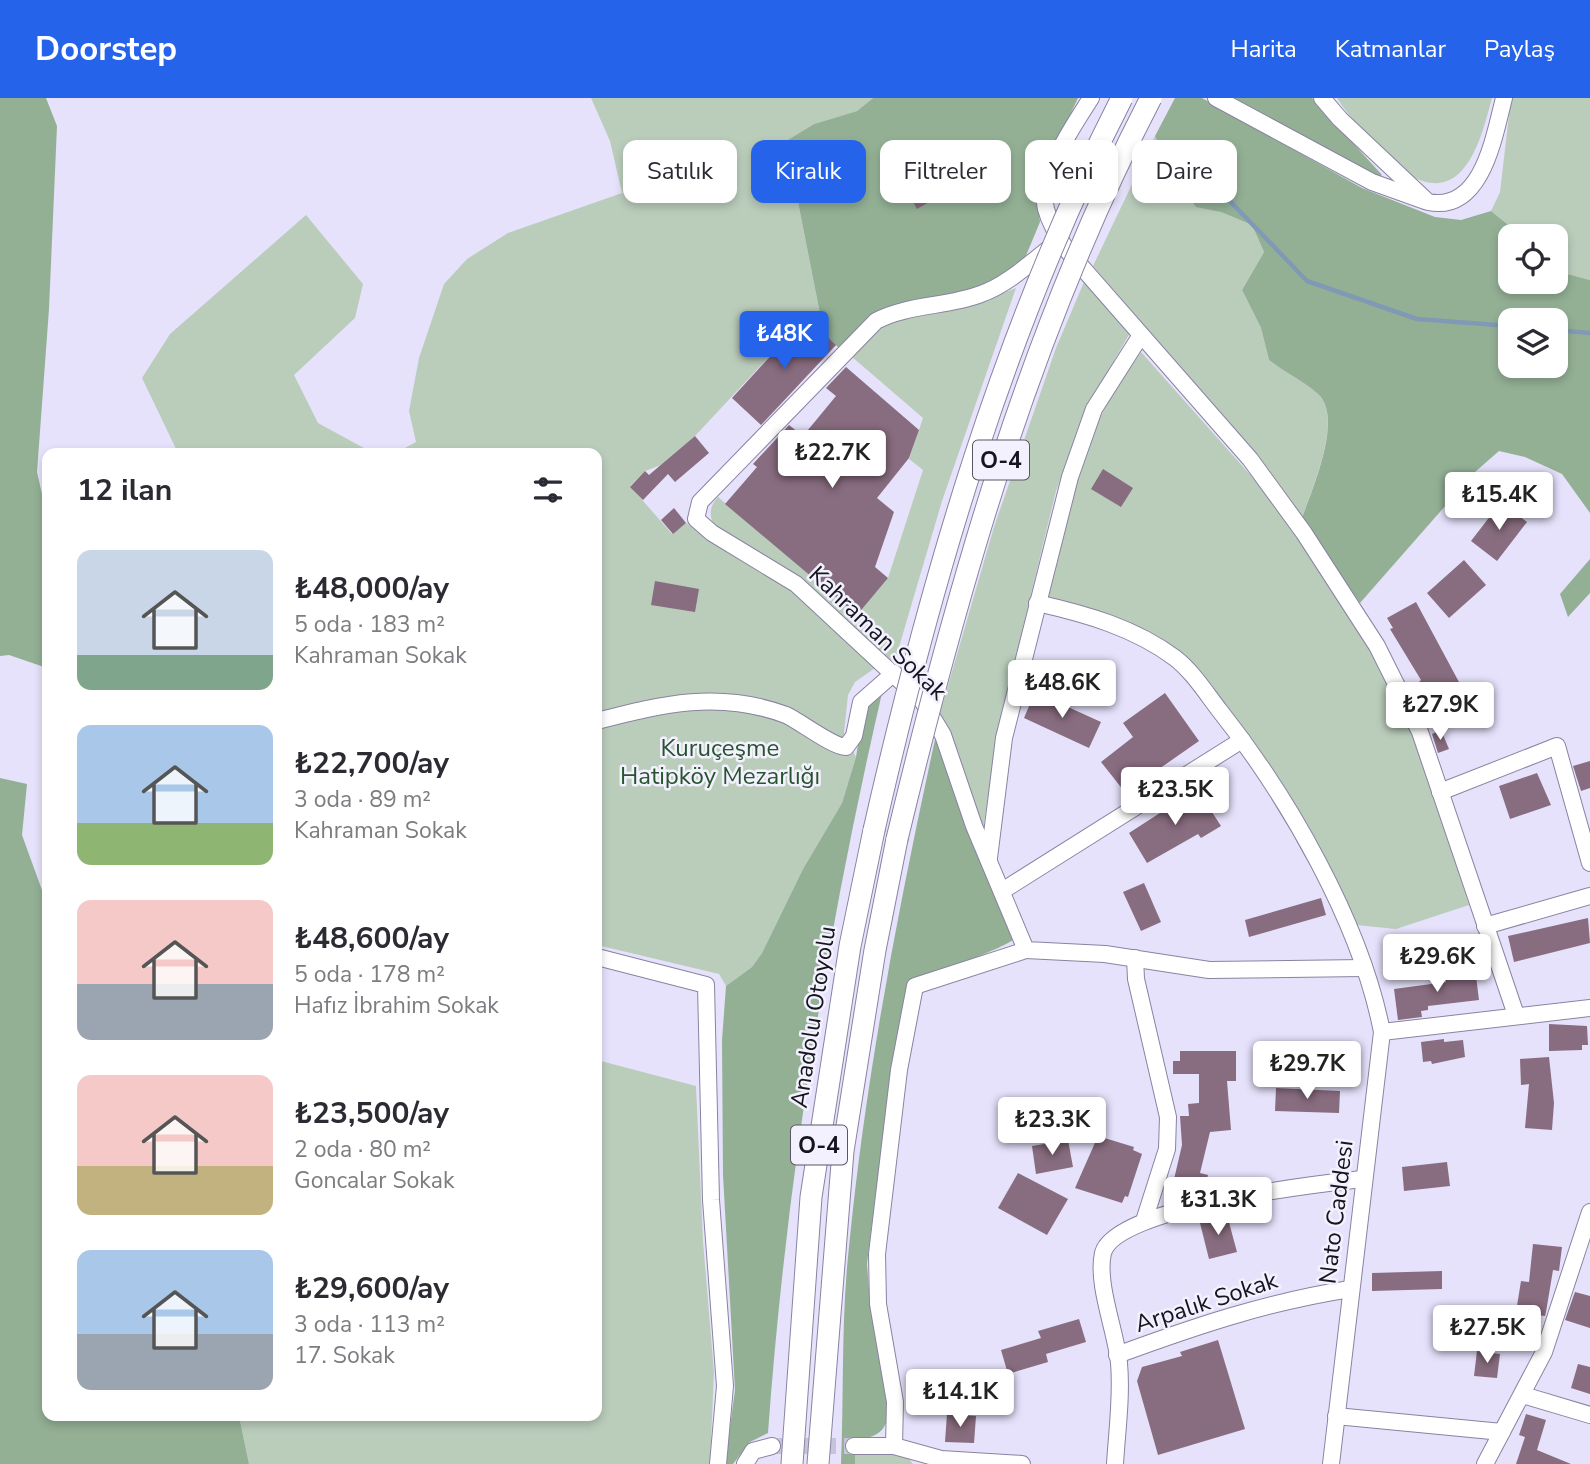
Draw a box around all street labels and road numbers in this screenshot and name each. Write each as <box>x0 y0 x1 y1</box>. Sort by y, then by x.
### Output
road number: O-4 <box>973 440 1029 480</box>
street label: Kahraman Sokak <box>802 559 955 708</box>
street label: Anadolu Otoyolu <box>783 924 843 1110</box>
road number: O-4 <box>791 1126 847 1164</box>
street label: Nato Caddesi <box>1311 1138 1361 1286</box>
street label: Arpalık Sokak <box>1131 1264 1282 1340</box>

